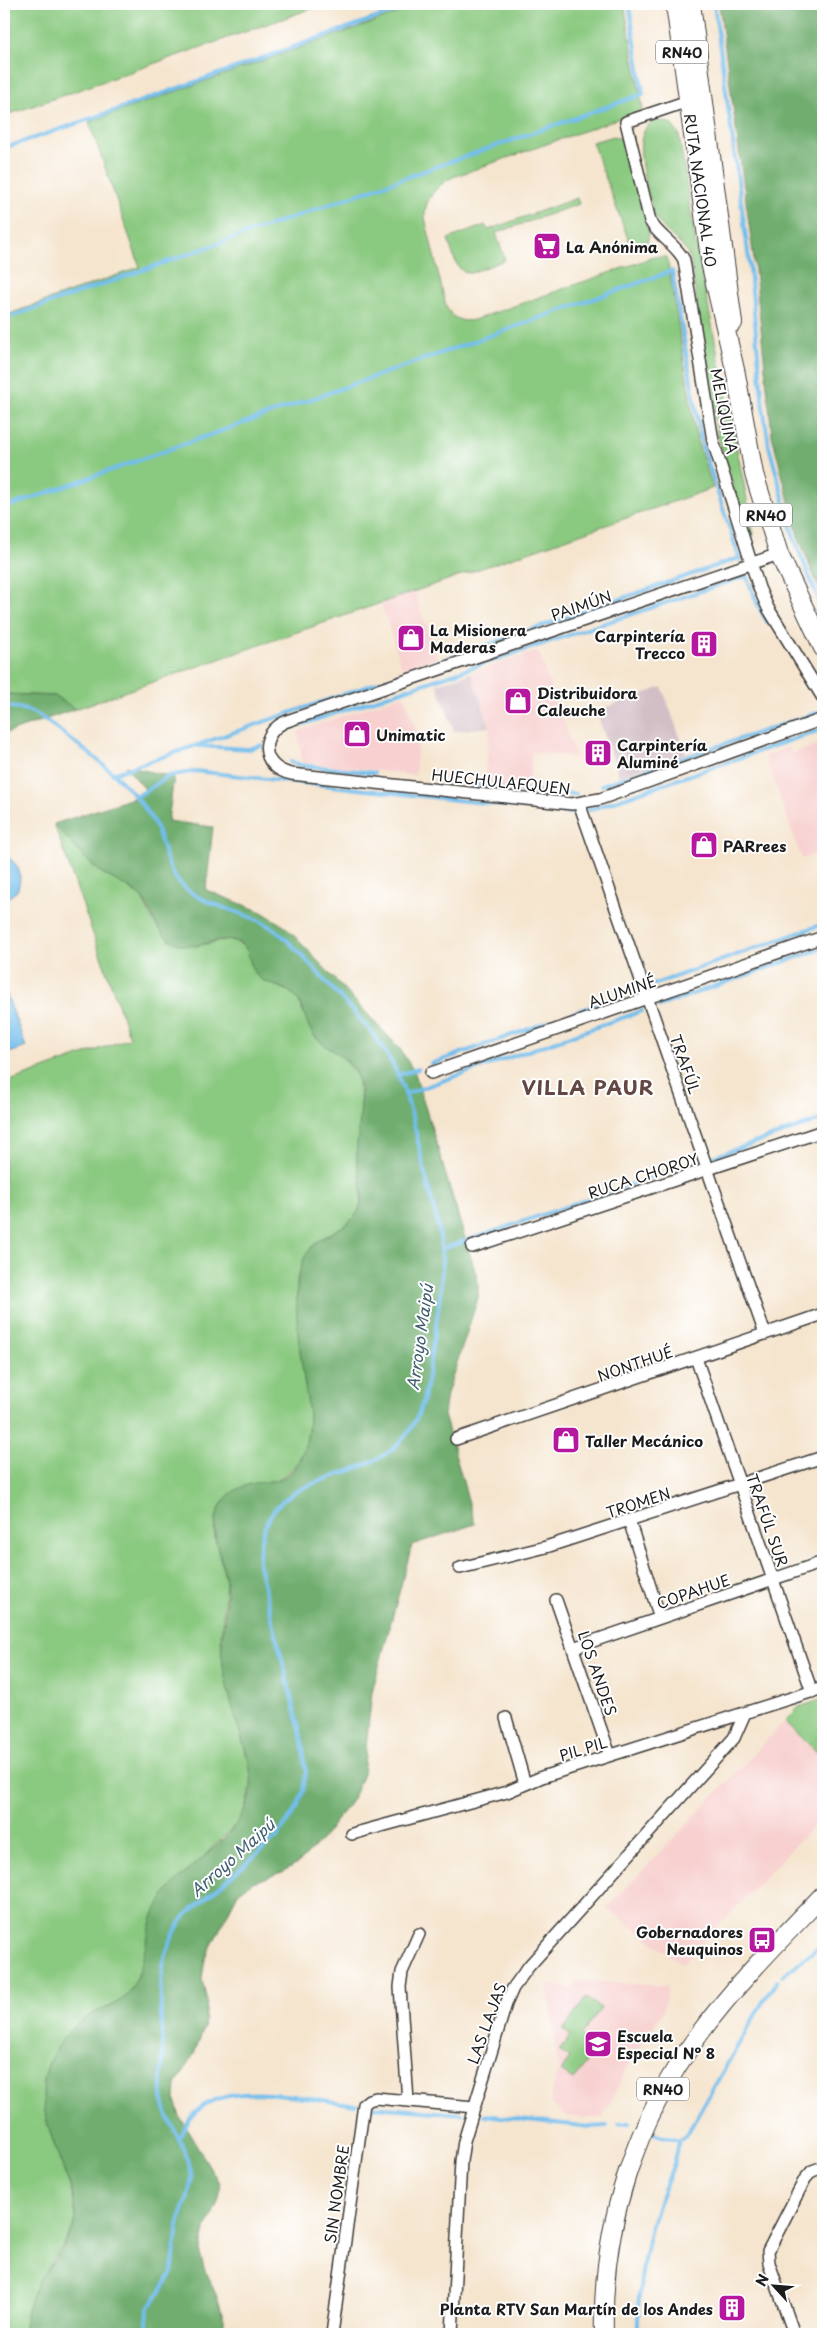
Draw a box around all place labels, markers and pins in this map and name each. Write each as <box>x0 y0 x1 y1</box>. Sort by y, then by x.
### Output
supermarket icon: La Anónima <box>532 231 562 261</box>
place label: La Anónima <box>566 235 659 258</box>
place label: La Misionera Maderas <box>430 618 528 658</box>
shop icon: La Misionera Maderas <box>396 623 426 653</box>
place label: Carpintería Trecco <box>595 624 685 664</box>
building icon: Carpintería Trecco <box>689 629 719 659</box>
place label: Distribuidora Caleuche <box>537 681 639 721</box>
shop icon: Distribuidora Caleuche <box>503 686 533 716</box>
shop icon: Unimatic <box>342 719 372 749</box>
place label: Unimatic <box>376 723 446 746</box>
place label: Carpintería Aluminé <box>617 733 708 773</box>
building icon: Carpintería Aluminé <box>583 738 613 768</box>
shop icon: PARrees <box>689 830 719 860</box>
place label: PARrees <box>723 834 786 857</box>
shop icon: Taller Mecánico <box>551 1425 581 1455</box>
place label: Taller Mecánico <box>585 1429 703 1452</box>
place label: Gobernadores Neuquinos <box>636 1920 743 1960</box>
bus stop icon: Gobernadores Neuquinos <box>747 1925 777 1955</box>
place label: Escuela Especial N° 8 <box>617 2024 715 2064</box>
school or university icon: Escuela Especial N° 8 <box>583 2029 613 2059</box>
building icon: Planta RTV San Martín de los Andes <box>717 2293 747 2323</box>
place label: Planta RTV San Martín de los Andes <box>440 2297 713 2320</box>

